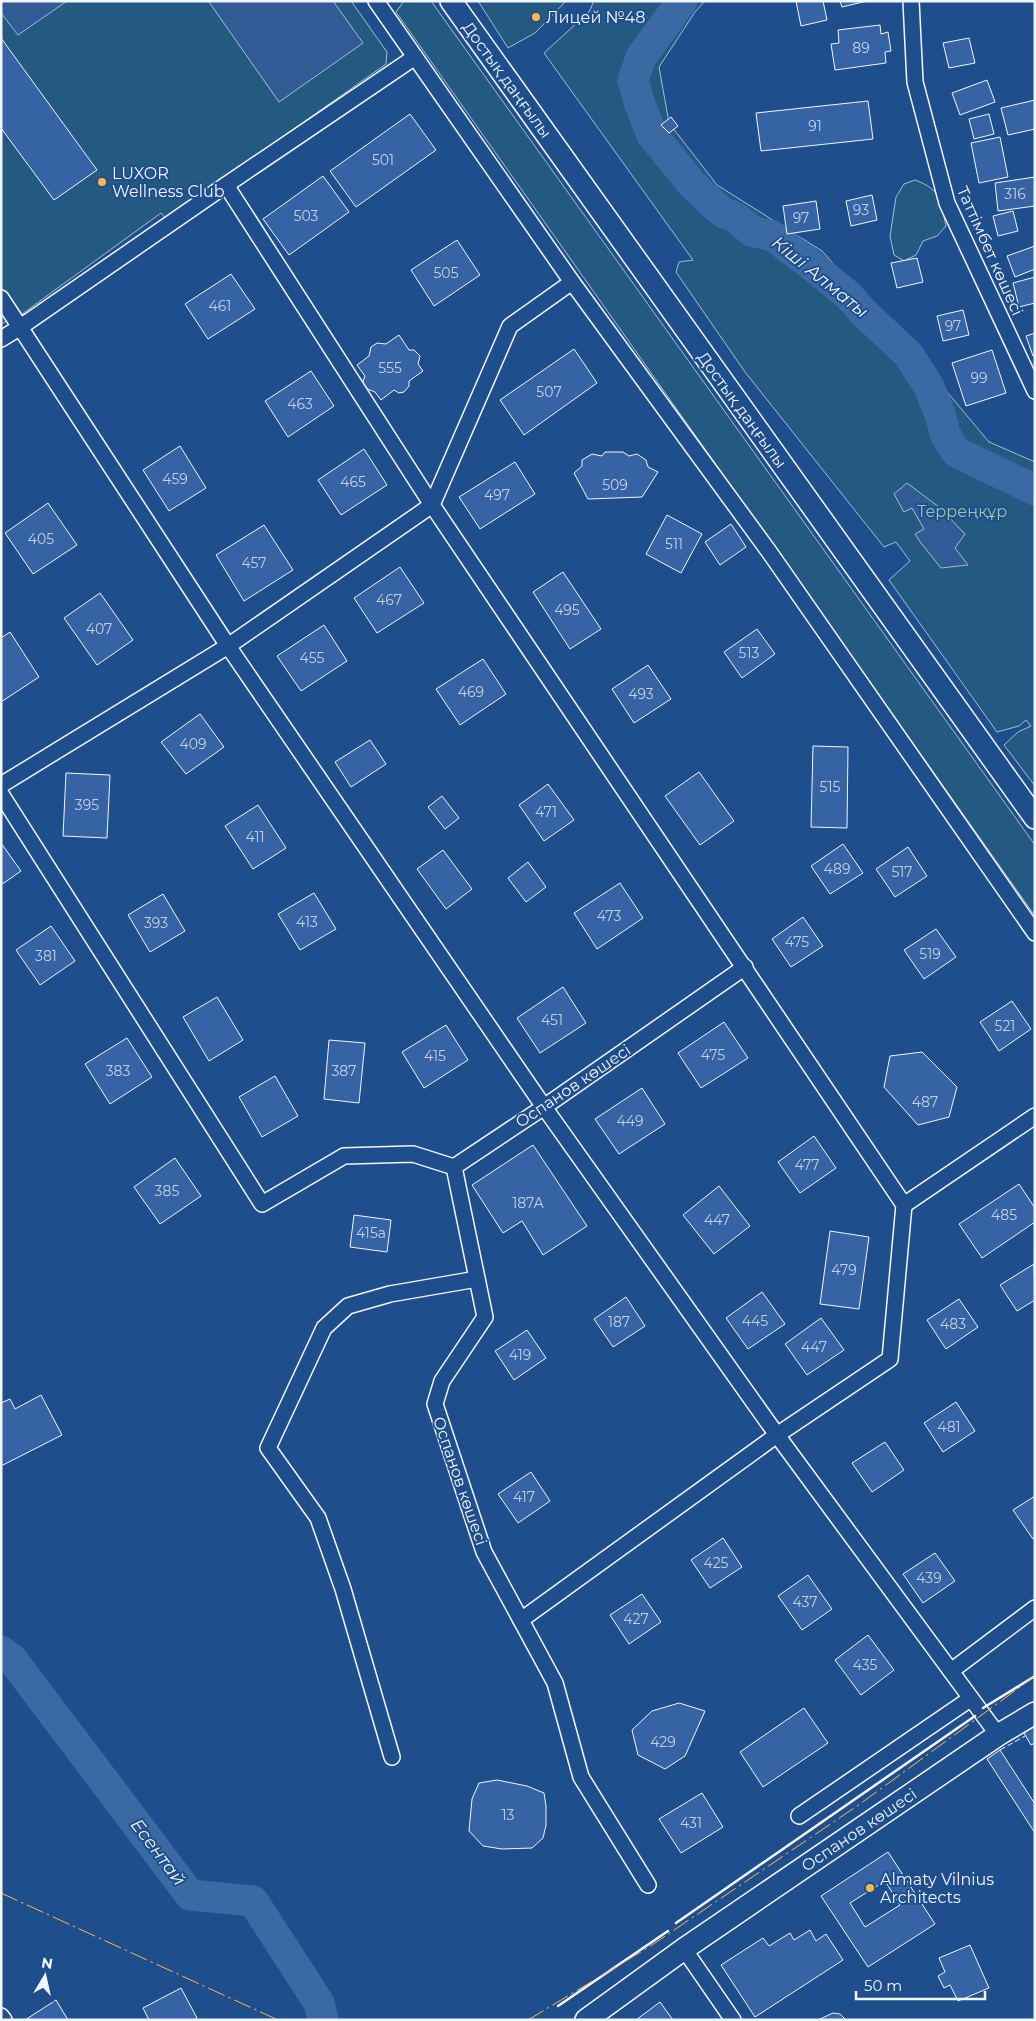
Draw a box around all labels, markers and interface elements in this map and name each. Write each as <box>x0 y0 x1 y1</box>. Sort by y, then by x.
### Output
place label: Лицей №48 <box>546 8 646 27</box>
marker: Лицей №48 <box>530 11 542 23</box>
street label: Достық даңғылы <box>458 18 556 142</box>
house number: 89 <box>852 39 870 57</box>
house number: 91 <box>808 117 822 135</box>
house number: 501 <box>372 151 394 169</box>
place label: LUXOR Wellness Club <box>112 164 225 201</box>
marker: LUXOR Wellness Club <box>96 176 108 188</box>
street label: Таттімбет көшесі <box>953 183 1027 319</box>
house number: 316 <box>1004 185 1026 203</box>
house number: 93 <box>853 201 869 219</box>
house number: 503 <box>294 207 319 225</box>
house number: 97 <box>793 209 809 227</box>
water label: Кіші Алматы <box>767 231 873 323</box>
house number: 505 <box>433 264 459 282</box>
house number: 461 <box>209 297 231 315</box>
house number: 97 <box>945 317 961 335</box>
street label: Достық даңғылы <box>693 348 791 472</box>
house number: 555 <box>378 359 402 377</box>
house number: 99 <box>970 369 988 387</box>
house number: 507 <box>536 383 562 401</box>
house number: 463 <box>287 395 313 413</box>
house number: 459 <box>162 470 188 488</box>
house number: 465 <box>340 473 366 491</box>
house number: 509 <box>602 476 628 494</box>
house number: 497 <box>484 486 510 504</box>
park label: Терреңқұр <box>917 502 1007 521</box>
house number: 405 <box>28 530 54 548</box>
house number: 511 <box>665 535 683 553</box>
house number: 457 <box>241 554 267 572</box>
house number: 467 <box>376 591 402 609</box>
house number: 495 <box>554 601 580 619</box>
house number: 407 <box>86 620 112 638</box>
house number: 513 <box>739 644 760 662</box>
house number: 455 <box>299 649 325 667</box>
house number: 469 <box>458 683 484 701</box>
house number: 493 <box>628 685 654 703</box>
house number: 409 <box>179 735 207 753</box>
house number: 515 <box>820 778 841 796</box>
house number: 395 <box>75 796 99 814</box>
house number: 471 <box>535 803 557 821</box>
house number: 411 <box>245 828 265 846</box>
house number: 489 <box>824 860 850 878</box>
house number: 517 <box>891 863 913 881</box>
house number: 473 <box>597 907 621 925</box>
house number: 413 <box>296 913 318 931</box>
house number: 393 <box>144 914 168 932</box>
house number: 475 <box>785 933 809 951</box>
house number: 519 <box>919 945 941 963</box>
house number: 381 <box>35 947 57 965</box>
house number: 451 <box>541 1011 563 1029</box>
house number: 521 <box>995 1017 1015 1035</box>
street label: Оспанов көшесі <box>512 1040 634 1132</box>
house number: 475 <box>701 1046 725 1064</box>
house number: 415 <box>424 1047 446 1065</box>
house number: 383 <box>106 1062 130 1080</box>
house number: 387 <box>331 1062 357 1080</box>
house number: 487 <box>912 1093 938 1111</box>
house number: 449 <box>617 1112 643 1130</box>
house number: 477 <box>794 1156 820 1174</box>
house number: 385 <box>155 1182 179 1200</box>
house number: 187А <box>512 1194 544 1212</box>
house number: 485 <box>991 1206 1017 1224</box>
house number: 447 <box>704 1211 730 1229</box>
house number: 415а <box>356 1224 386 1242</box>
house number: 479 <box>831 1261 857 1279</box>
house number: 445 <box>742 1312 768 1330</box>
house number: 187 <box>608 1313 630 1331</box>
house number: 483 <box>940 1315 966 1333</box>
house number: 447 <box>801 1338 827 1356</box>
house number: 419 <box>509 1346 531 1364</box>
street label: Оспанов көшесі <box>429 1414 491 1548</box>
house number: 481 <box>937 1418 961 1436</box>
house number: 417 <box>513 1488 535 1506</box>
house number: 425 <box>703 1554 729 1572</box>
house number: 439 <box>916 1569 942 1587</box>
house number: 437 <box>792 1593 818 1611</box>
house number: 427 <box>623 1610 649 1628</box>
house number: 435 <box>853 1656 877 1674</box>
house number: 429 <box>650 1733 676 1751</box>
street label: Оспанов көшесі <box>798 1784 920 1876</box>
house number: 13 <box>502 1806 515 1824</box>
water label: Есентай <box>126 1814 190 1890</box>
house number: 431 <box>680 1814 702 1832</box>
place label: Almaty Vilnius Architects <box>880 1870 994 1907</box>
marker: Almaty Vilnius Architects <box>864 1882 876 1894</box>
north arrow <box>20 1951 70 2001</box>
text: N <box>40 1953 54 1973</box>
scale bar <box>856 1968 985 2000</box>
text: 50 m <box>864 1976 902 1995</box>

